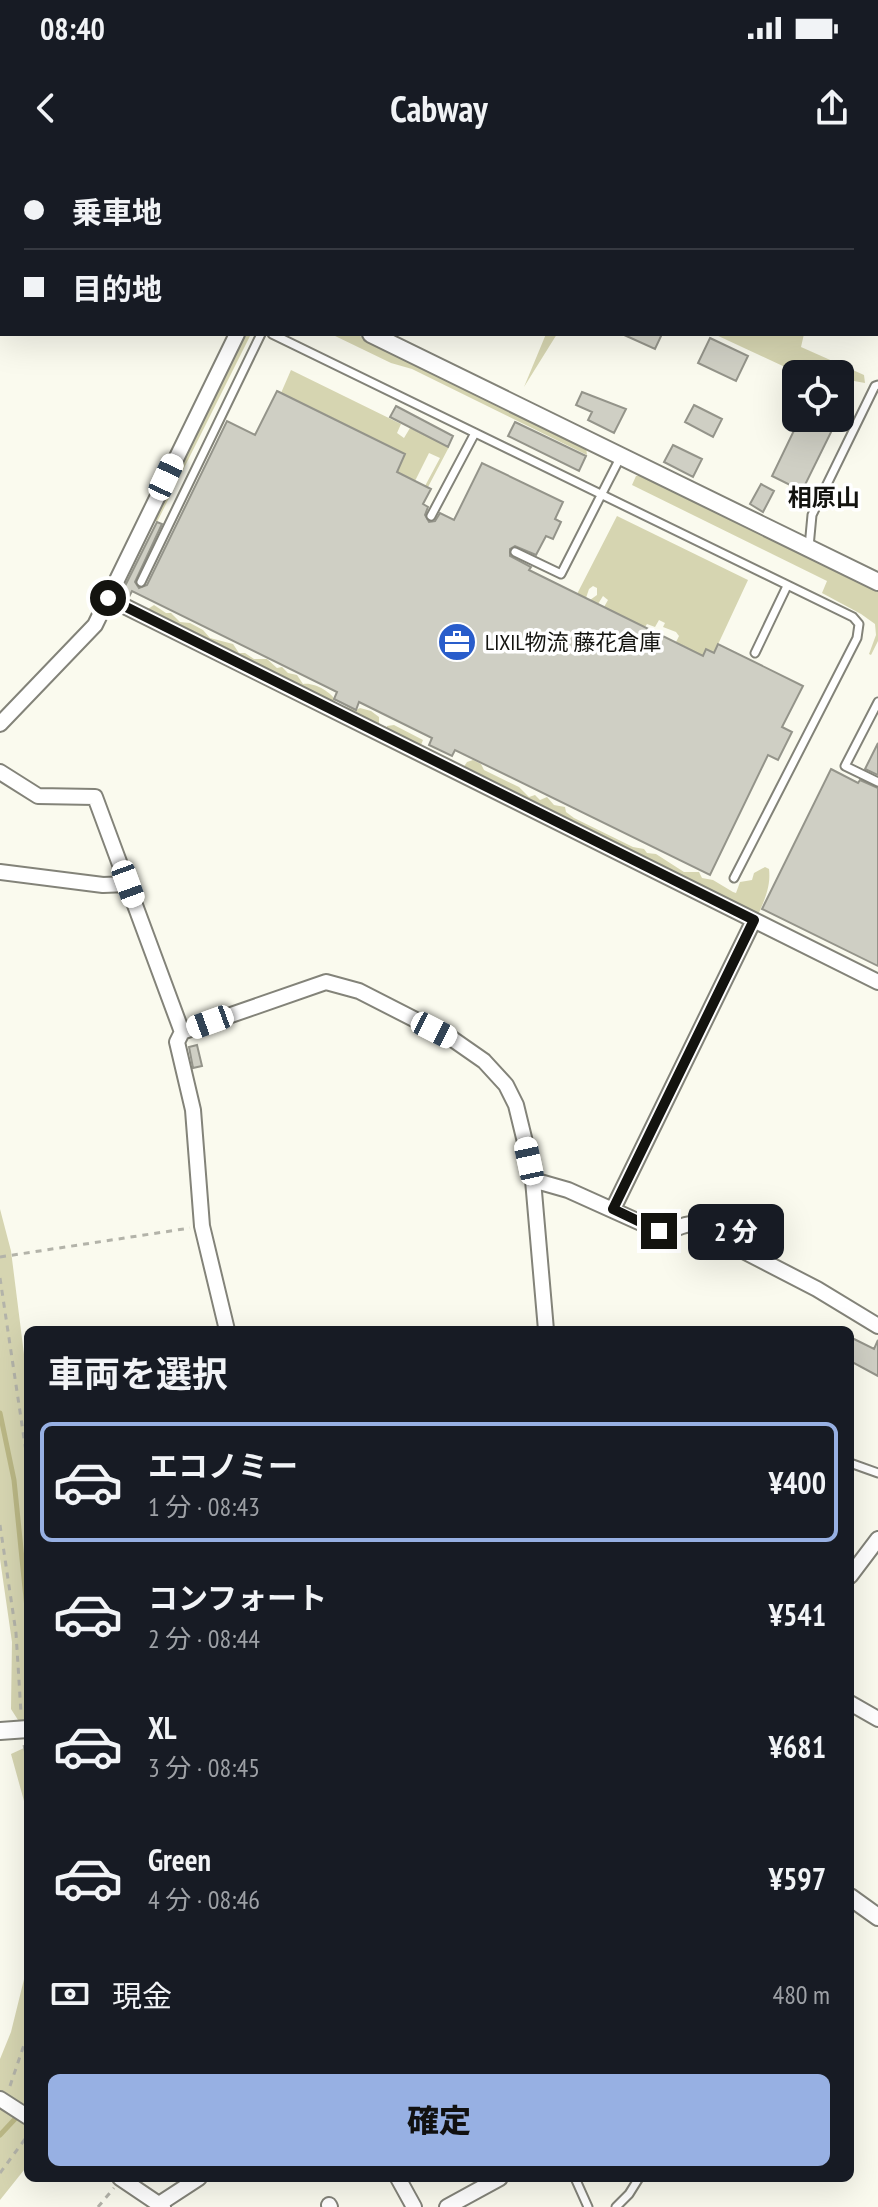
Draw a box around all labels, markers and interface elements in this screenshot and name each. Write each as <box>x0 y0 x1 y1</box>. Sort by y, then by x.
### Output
text: 08:40 <box>40 9 105 48</box>
text: Cabway <box>390 85 488 132</box>
icon: back <box>24 86 68 130</box>
icon: share <box>810 86 854 130</box>
text: 乗車地 <box>72 192 162 231</box>
text: 目的地 <box>72 269 162 308</box>
map controls <box>782 360 854 432</box>
button: locate <box>782 360 854 432</box>
car <box>145 450 187 504</box>
district label: 相原山 <box>788 482 860 513</box>
route start <box>90 580 126 616</box>
office icon: LIXIL物流 藤花倉庫 <box>436 621 478 663</box>
place label: LIXIL物流 藤花倉庫 <box>485 628 661 656</box>
car <box>109 857 147 911</box>
car <box>183 1003 237 1041</box>
car <box>407 1008 461 1052</box>
car <box>512 1135 546 1187</box>
callout: 2 分 <box>687 1203 783 1259</box>
route end <box>641 1213 677 1249</box>
text: 2 分 <box>714 1215 758 1248</box>
text: 車両を選択 <box>48 1350 228 1397</box>
icon: car <box>52 1446 124 1518</box>
text: エコノミー <box>148 1446 298 1485</box>
text: ¥400 <box>769 1463 826 1502</box>
text: 1 分 · 08:43 <box>148 1490 260 1523</box>
icon: car <box>52 1578 124 1650</box>
text: コンフォート <box>148 1578 327 1617</box>
text: ¥541 <box>769 1595 826 1634</box>
text: 2 分 · 08:44 <box>148 1622 260 1655</box>
text: XL <box>148 1708 177 1747</box>
icon: car <box>52 1710 124 1782</box>
text: ¥681 <box>769 1727 826 1766</box>
text: 3 分 · 08:45 <box>148 1751 260 1784</box>
text: Green <box>148 1840 211 1879</box>
icon: car <box>52 1842 124 1914</box>
text: ¥597 <box>769 1859 826 1898</box>
text: 4 分 · 08:46 <box>148 1883 260 1916</box>
icon: cash <box>48 1972 92 2016</box>
text: 現金 <box>112 1976 172 2015</box>
text: 480 m <box>772 1978 830 2011</box>
button: 確定 <box>48 2074 830 2166</box>

